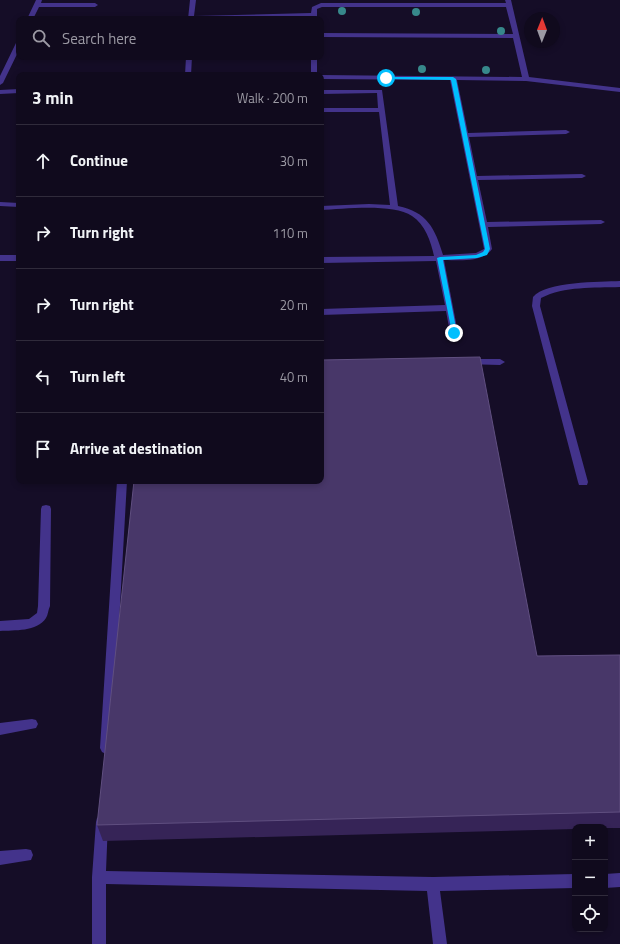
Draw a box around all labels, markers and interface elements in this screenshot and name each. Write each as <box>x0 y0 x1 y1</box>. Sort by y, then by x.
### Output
north arrow <box>524 12 560 48</box>
search box <box>16 16 324 60</box>
icon: search <box>30 27 52 49</box>
text: Search here <box>62 27 136 50</box>
route start <box>377 69 395 87</box>
text: 3 min <box>32 85 73 111</box>
text: Walk · 200 m <box>237 88 308 108</box>
text: Continue <box>70 149 128 172</box>
icon: ahead <box>32 150 54 172</box>
text: 30 m <box>280 151 308 171</box>
text: Turn right <box>70 221 134 244</box>
icon: right <box>32 222 54 244</box>
text: 110 m <box>272 223 308 243</box>
text: Turn right <box>70 293 134 316</box>
icon: right <box>32 294 54 316</box>
text: 20 m <box>280 295 308 315</box>
route end <box>445 324 463 342</box>
text: Turn left <box>70 365 125 388</box>
icon: left <box>32 366 54 388</box>
text: 40 m <box>280 367 308 387</box>
text: Arrive at destination <box>70 437 203 460</box>
icon: arrive <box>32 438 54 460</box>
map controls <box>572 824 608 932</box>
button: + <box>572 824 608 860</box>
button: − <box>572 860 608 896</box>
button: locate <box>572 896 608 932</box>

